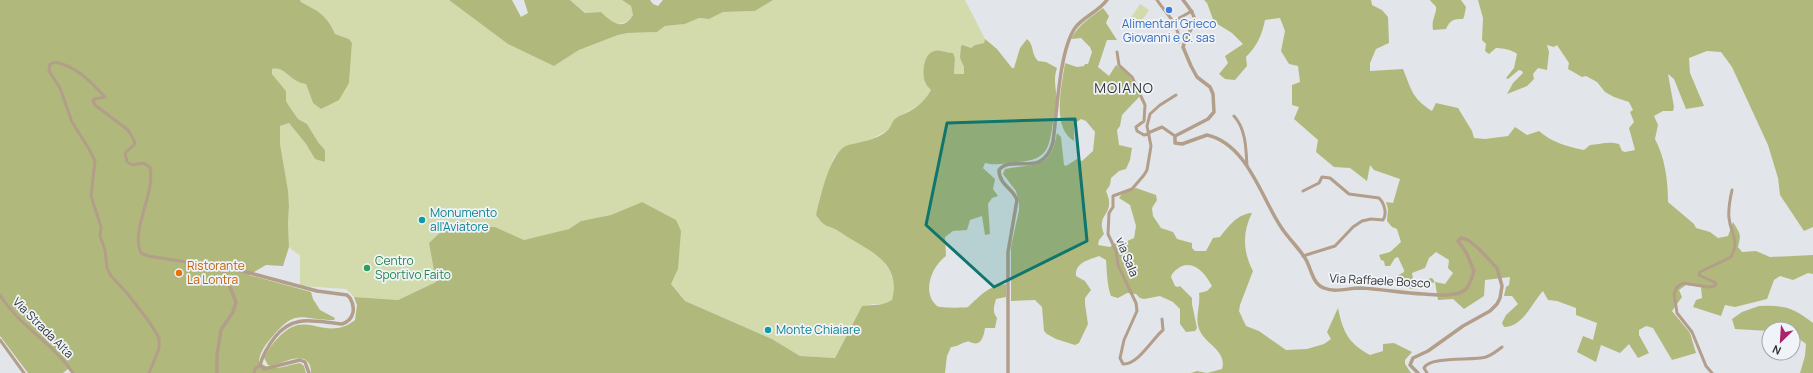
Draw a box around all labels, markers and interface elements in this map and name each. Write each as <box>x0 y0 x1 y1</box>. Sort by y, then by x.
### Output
marker: Alimentari Grieco Giovanni e C. sas <box>1164 5 1174 15</box>
place label: Alimentari Grieco Giovanni e C. sas <box>1122 15 1216 46</box>
district label: MOIANO <box>1094 78 1154 97</box>
place label: Monumento all'Aviatore <box>430 204 497 235</box>
marker: Monumento all'Aviatore <box>417 215 427 225</box>
street label: via Sala <box>1112 234 1143 279</box>
place label: Centro Sportivo Faito <box>375 252 451 283</box>
place label: Ristorante La Lontra <box>187 257 245 288</box>
marker: Centro Sportivo Faito <box>362 263 372 273</box>
marker: Ristorante La Lontra <box>174 268 184 278</box>
street label: Via Raffaele Bosco <box>1329 269 1431 292</box>
street label: Via Strada Alta <box>9 293 78 362</box>
place label: Monte Chiaiare <box>776 321 860 338</box>
north arrow <box>1761 321 1801 361</box>
marker: Monte Chiaiare <box>763 325 773 335</box>
text: N <box>1770 342 1783 359</box>

